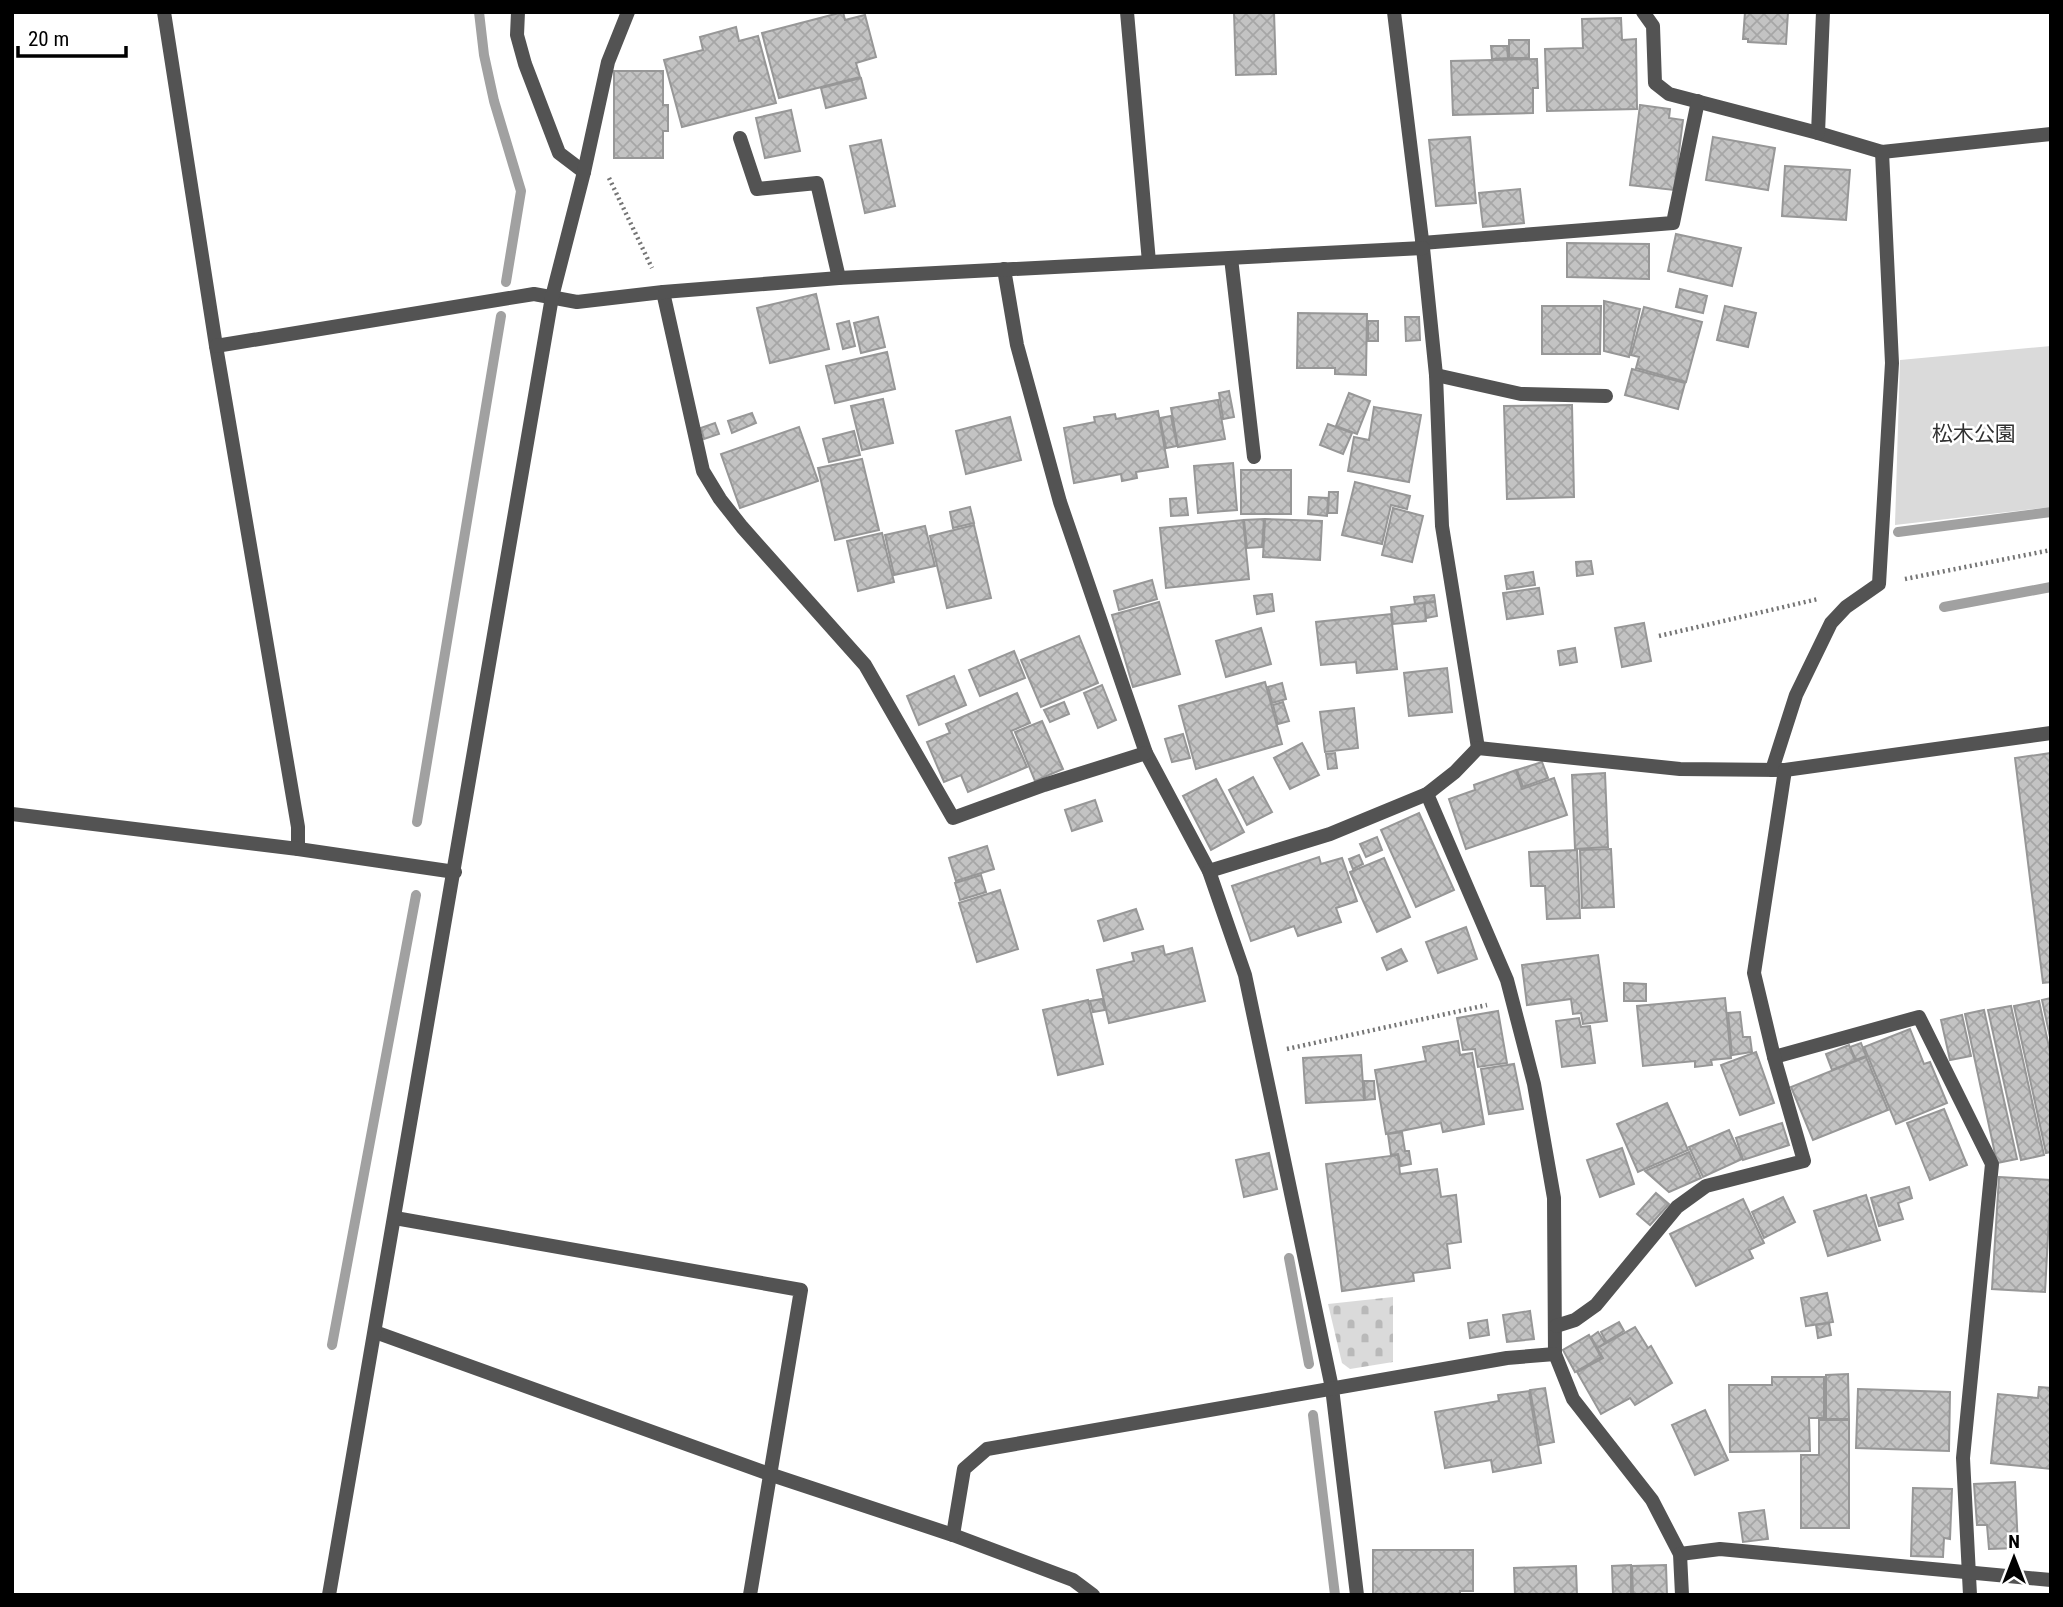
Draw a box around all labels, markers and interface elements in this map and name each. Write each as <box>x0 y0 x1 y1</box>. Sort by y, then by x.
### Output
scale bar <box>18 14 126 58</box>
text: 20 m <box>28 27 69 51</box>
park label: 松木公園 <box>1932 422 2016 446</box>
north arrow <box>1979 1523 2049 1593</box>
text: N <box>2008 1530 2020 1553</box>

